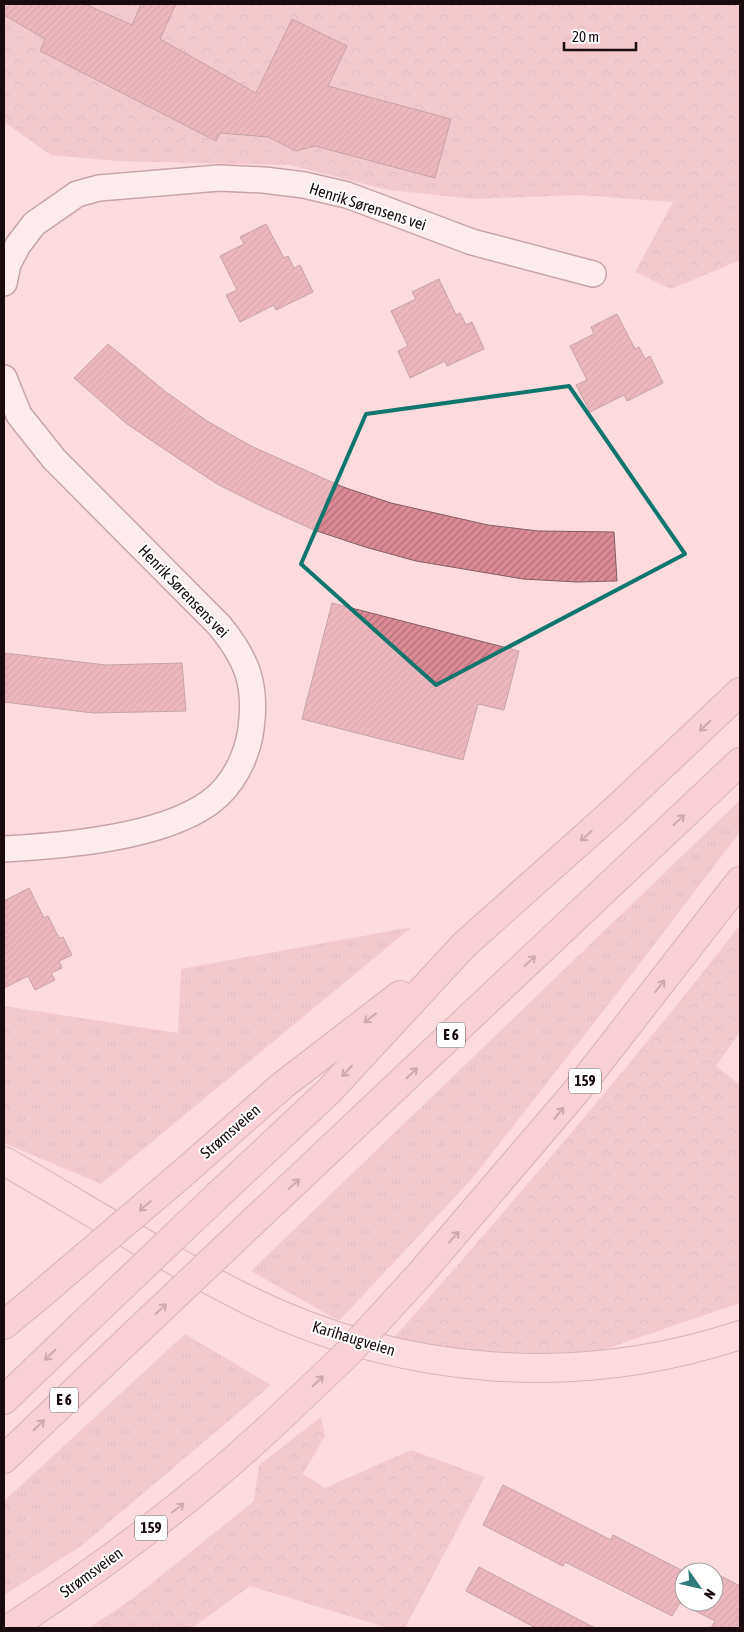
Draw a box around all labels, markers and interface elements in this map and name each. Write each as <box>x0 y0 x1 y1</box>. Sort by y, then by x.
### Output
scale bar <box>564 20 636 52</box>
text: 20 m <box>572 28 599 45</box>
street label: Henrik Sørensens vei <box>307 179 429 233</box>
street label: Henrik Sørensens vei <box>135 541 233 641</box>
one-way arrow <box>699 720 712 732</box>
one-way arrow <box>673 814 686 826</box>
one-way arrow <box>580 830 593 841</box>
one-way arrow <box>523 955 536 967</box>
one-way arrow <box>654 980 665 993</box>
one-way arrow <box>363 1013 377 1023</box>
road number: E 6 <box>437 1022 465 1048</box>
one-way arrow <box>342 1064 353 1077</box>
one-way arrow <box>405 1067 418 1079</box>
road number: 159 <box>569 1068 601 1094</box>
street label: Strømsveien <box>196 1100 264 1162</box>
one-way arrow <box>553 1107 564 1120</box>
one-way arrow <box>287 1178 300 1190</box>
one-way arrow <box>138 1200 151 1211</box>
one-way arrow <box>448 1230 459 1243</box>
one-way arrow <box>154 1303 167 1315</box>
street label: Karihaugveien <box>310 1317 398 1360</box>
one-way arrow <box>44 1349 57 1361</box>
one-way arrow <box>312 1375 324 1387</box>
road number: E 6 <box>50 1388 78 1412</box>
one-way arrow <box>33 1419 45 1431</box>
one-way arrow <box>171 1503 184 1514</box>
road number: 159 <box>135 1516 167 1540</box>
street label: Strømsveien <box>56 1543 126 1601</box>
north arrow <box>674 1562 724 1612</box>
text: N <box>701 1586 719 1602</box>

